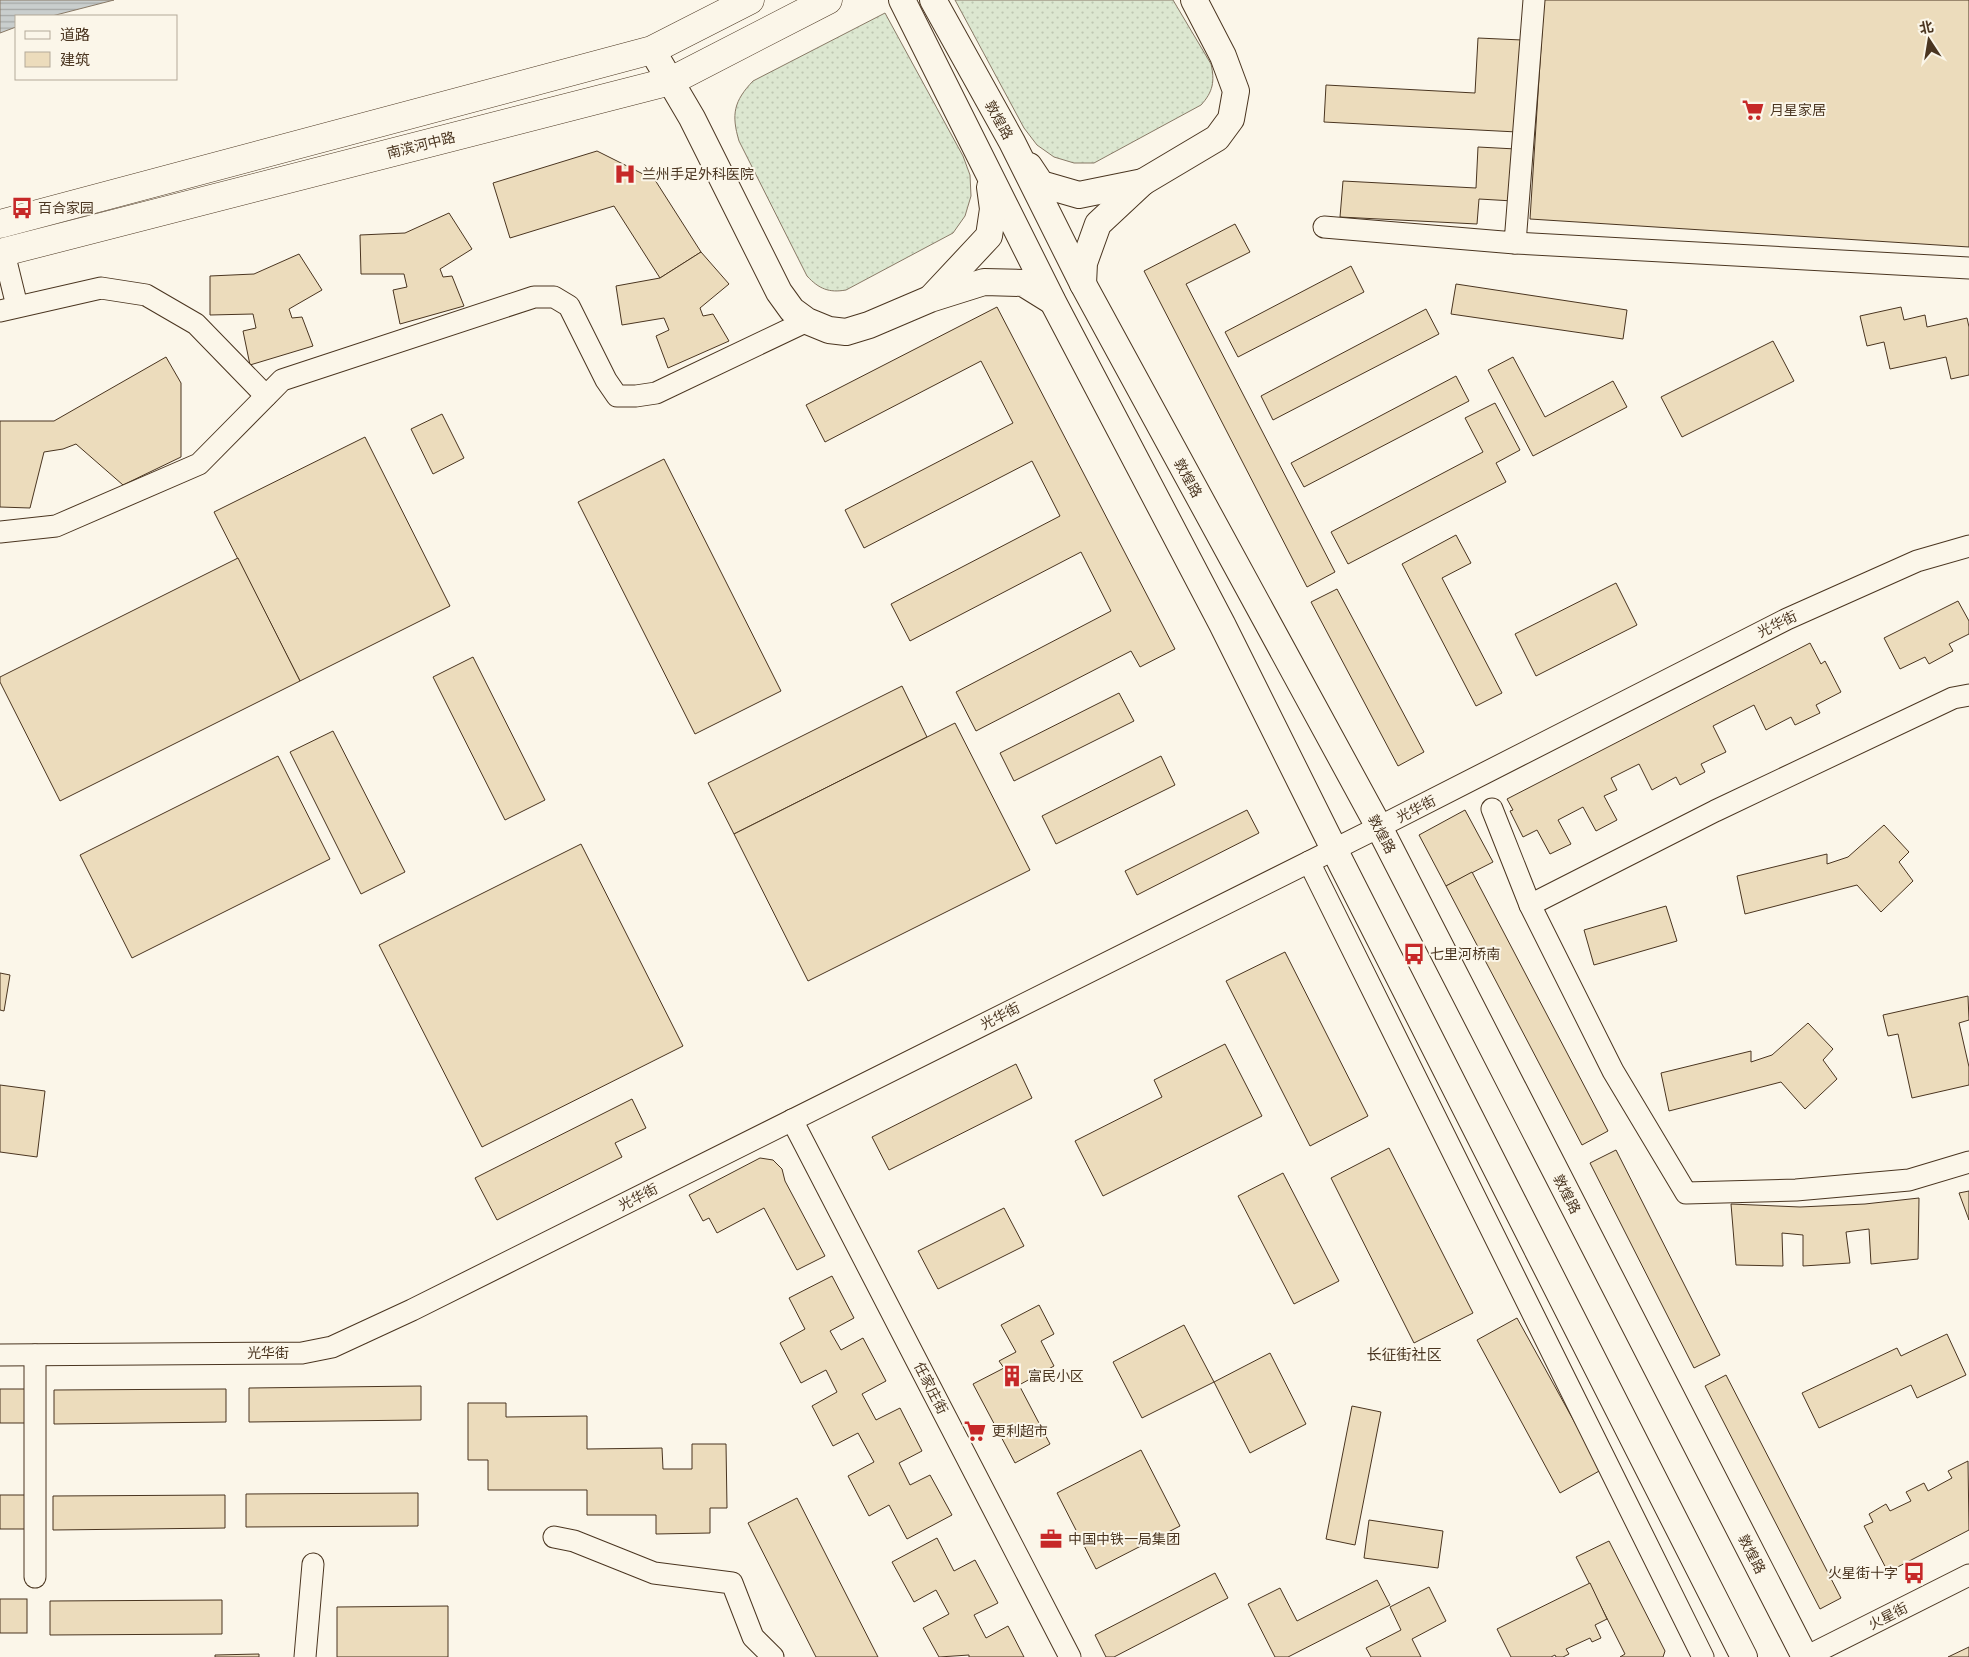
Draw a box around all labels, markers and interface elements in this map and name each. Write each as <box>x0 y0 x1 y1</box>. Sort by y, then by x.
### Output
legend <box>15 15 178 80</box>
north arrow <box>1904 15 1954 65</box>
text: 北 <box>1918 18 1935 37</box>
text: 道路 <box>60 26 90 44</box>
text: 建筑 <box>60 51 90 69</box>
supermarket icon: 月星家居 <box>1740 97 1766 123</box>
street label: 敦煌路 <box>982 98 1016 142</box>
place label: 月星家居 <box>1770 102 1826 118</box>
street label: 南滨河中路 <box>385 129 457 161</box>
hospital icon: 兰州手足外科医院 <box>612 161 638 187</box>
place label: 兰州手足外科医院 <box>642 166 754 182</box>
bus stop icon: 百合家园 <box>9 195 35 221</box>
place label: 百合家园 <box>38 200 94 216</box>
street label: 敦煌路 <box>1171 456 1205 500</box>
street label: 光华街 <box>1755 608 1799 640</box>
street label: 光华街 <box>1394 792 1438 826</box>
street label: 敦煌路 <box>1365 812 1399 856</box>
bus stop icon: 七里河桥南 <box>1401 941 1427 967</box>
place label: 七里河桥南 <box>1430 946 1500 962</box>
street label: 光华街 <box>978 999 1022 1033</box>
street label: 敦煌路 <box>1550 1172 1584 1216</box>
street label: 光华街 <box>616 1180 660 1214</box>
street label: 光华街 <box>247 1345 289 1361</box>
district label: 长征街社区 <box>1366 1346 1442 1364</box>
street label: 任家庄街 <box>911 1359 951 1417</box>
building icon: 富民小区 <box>999 1363 1025 1389</box>
place label: 富民小区 <box>1028 1368 1084 1384</box>
supermarket icon: 更利超市 <box>962 1418 988 1444</box>
place label: 更利超市 <box>992 1423 1048 1439</box>
office icon: 中国中铁一局集团 <box>1038 1526 1064 1552</box>
place label: 中国中铁一局集团 <box>1068 1531 1180 1547</box>
street label: 敦煌路 <box>1735 1532 1769 1576</box>
bus stop icon: 火星街十字 <box>1901 1560 1927 1586</box>
place label: 火星街十字 <box>1828 1565 1898 1581</box>
street label: 火星街 <box>1866 1599 1910 1633</box>

